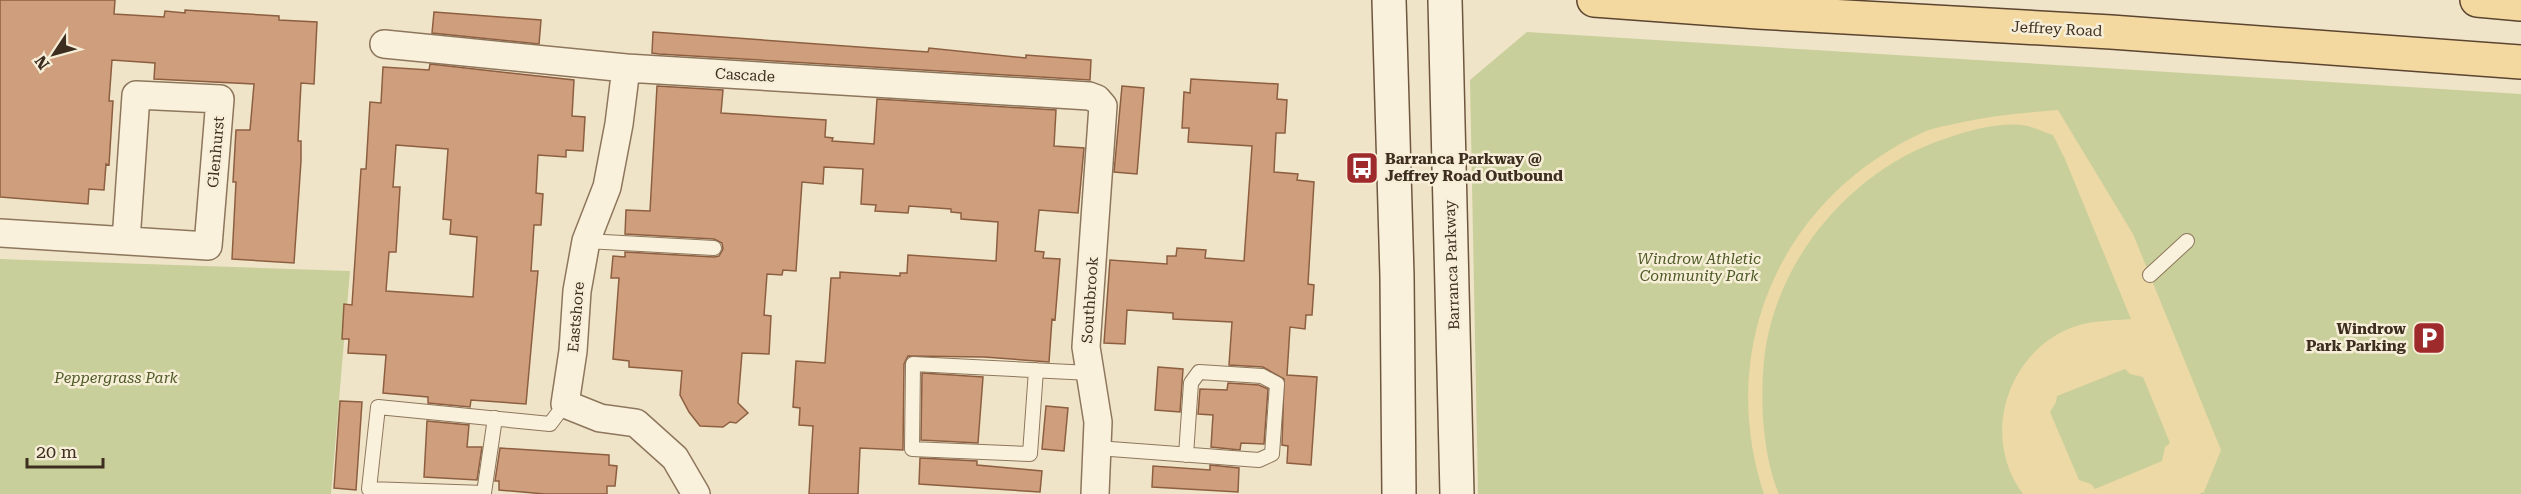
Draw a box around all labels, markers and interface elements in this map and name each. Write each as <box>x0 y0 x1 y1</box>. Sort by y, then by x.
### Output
street label: Jeffrey Road <box>2011 18 2103 40</box>
north arrow <box>24 24 84 84</box>
text: N <box>31 52 54 73</box>
street label: Cascade <box>714 64 776 86</box>
street label: Glenhurst <box>204 115 228 188</box>
bus stop icon: Barranca Parkway @ Jeffrey Road Outbound <box>1344 150 1380 186</box>
place label: Barranca Parkway @ Jeffrey Road Outbound <box>1385 150 1563 185</box>
street label: Barranca Parkway <box>1441 200 1463 330</box>
park label: Windrow Athletic Community Park <box>1637 250 1761 285</box>
street label: Southbrook <box>1078 256 1102 344</box>
street label: Eastshore <box>564 281 588 353</box>
place label: Windrow Park Parking <box>2306 320 2407 355</box>
parking icon: Windrow Park Parking <box>2411 320 2447 356</box>
park label: Peppergrass Park <box>53 369 179 387</box>
scale bar <box>27 431 104 469</box>
text: 20 m <box>36 441 77 462</box>

